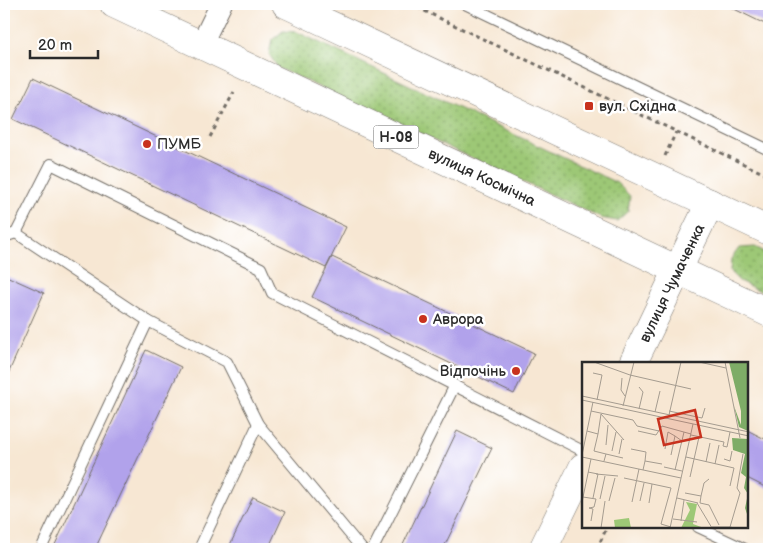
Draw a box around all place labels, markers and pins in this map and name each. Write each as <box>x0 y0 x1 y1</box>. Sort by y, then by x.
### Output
place label: вул. Східна <box>599 97 676 116</box>
marker: вул. Східна <box>583 100 595 112</box>
place label: ПУМБ <box>157 135 202 154</box>
marker: ПУМБ <box>141 138 153 150</box>
place label: Аврора <box>432 310 484 329</box>
marker: Аврора <box>417 313 429 325</box>
place label: Відпочінь <box>440 362 507 381</box>
marker: Відпочінь <box>510 365 522 377</box>

